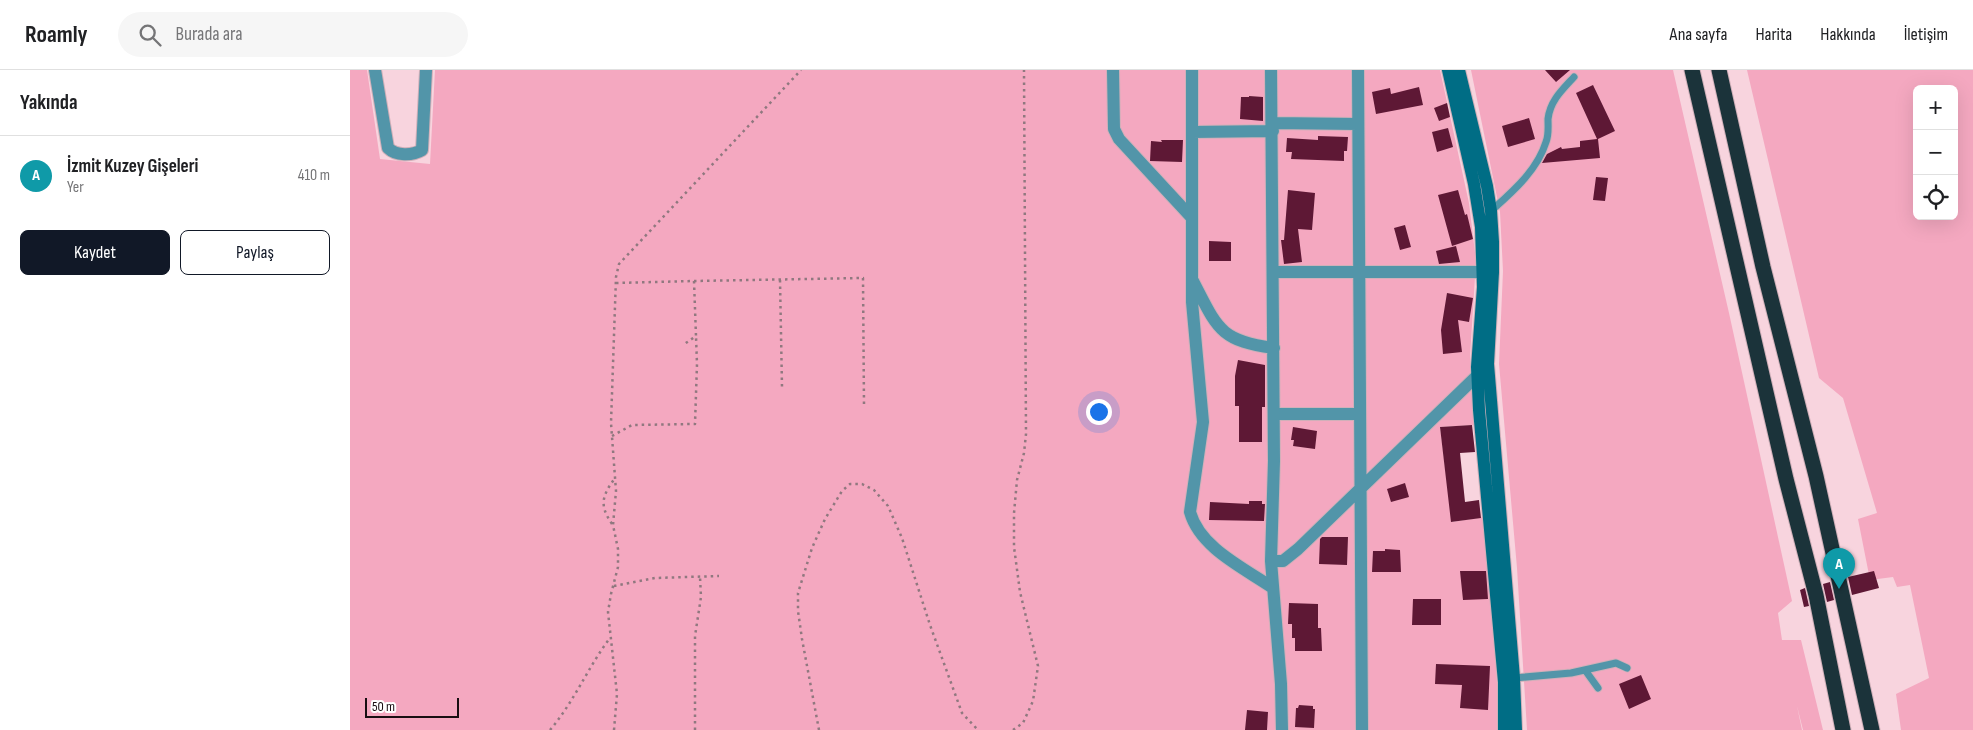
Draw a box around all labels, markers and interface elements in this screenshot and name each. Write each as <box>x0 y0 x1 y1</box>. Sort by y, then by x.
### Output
search box <box>118 12 468 57</box>
text: Roamly <box>25 20 88 49</box>
icon: search <box>136 21 164 49</box>
text: Burada ara <box>176 23 242 46</box>
text: Ana sayfa <box>1670 24 1727 45</box>
text: Harita <box>1755 24 1792 45</box>
text: Hakkında <box>1820 24 1876 45</box>
text: İletişim <box>1904 24 1948 45</box>
map controls <box>1913 85 1958 220</box>
button: + <box>1913 85 1958 130</box>
text: Yakında <box>20 90 77 115</box>
button: − <box>1913 130 1958 175</box>
text: İzmit Kuzey Gişeleri <box>67 155 198 178</box>
text: A <box>32 166 40 185</box>
text: 410 m <box>298 166 330 185</box>
button: locate <box>1913 175 1958 220</box>
text: Yer <box>67 178 84 197</box>
button: Kaydet <box>20 230 170 275</box>
button: Paylaş <box>180 230 330 275</box>
your location <box>1086 399 1112 425</box>
pin: A <box>1823 548 1855 589</box>
scale bar <box>365 695 459 718</box>
text: 50 m <box>372 698 395 715</box>

